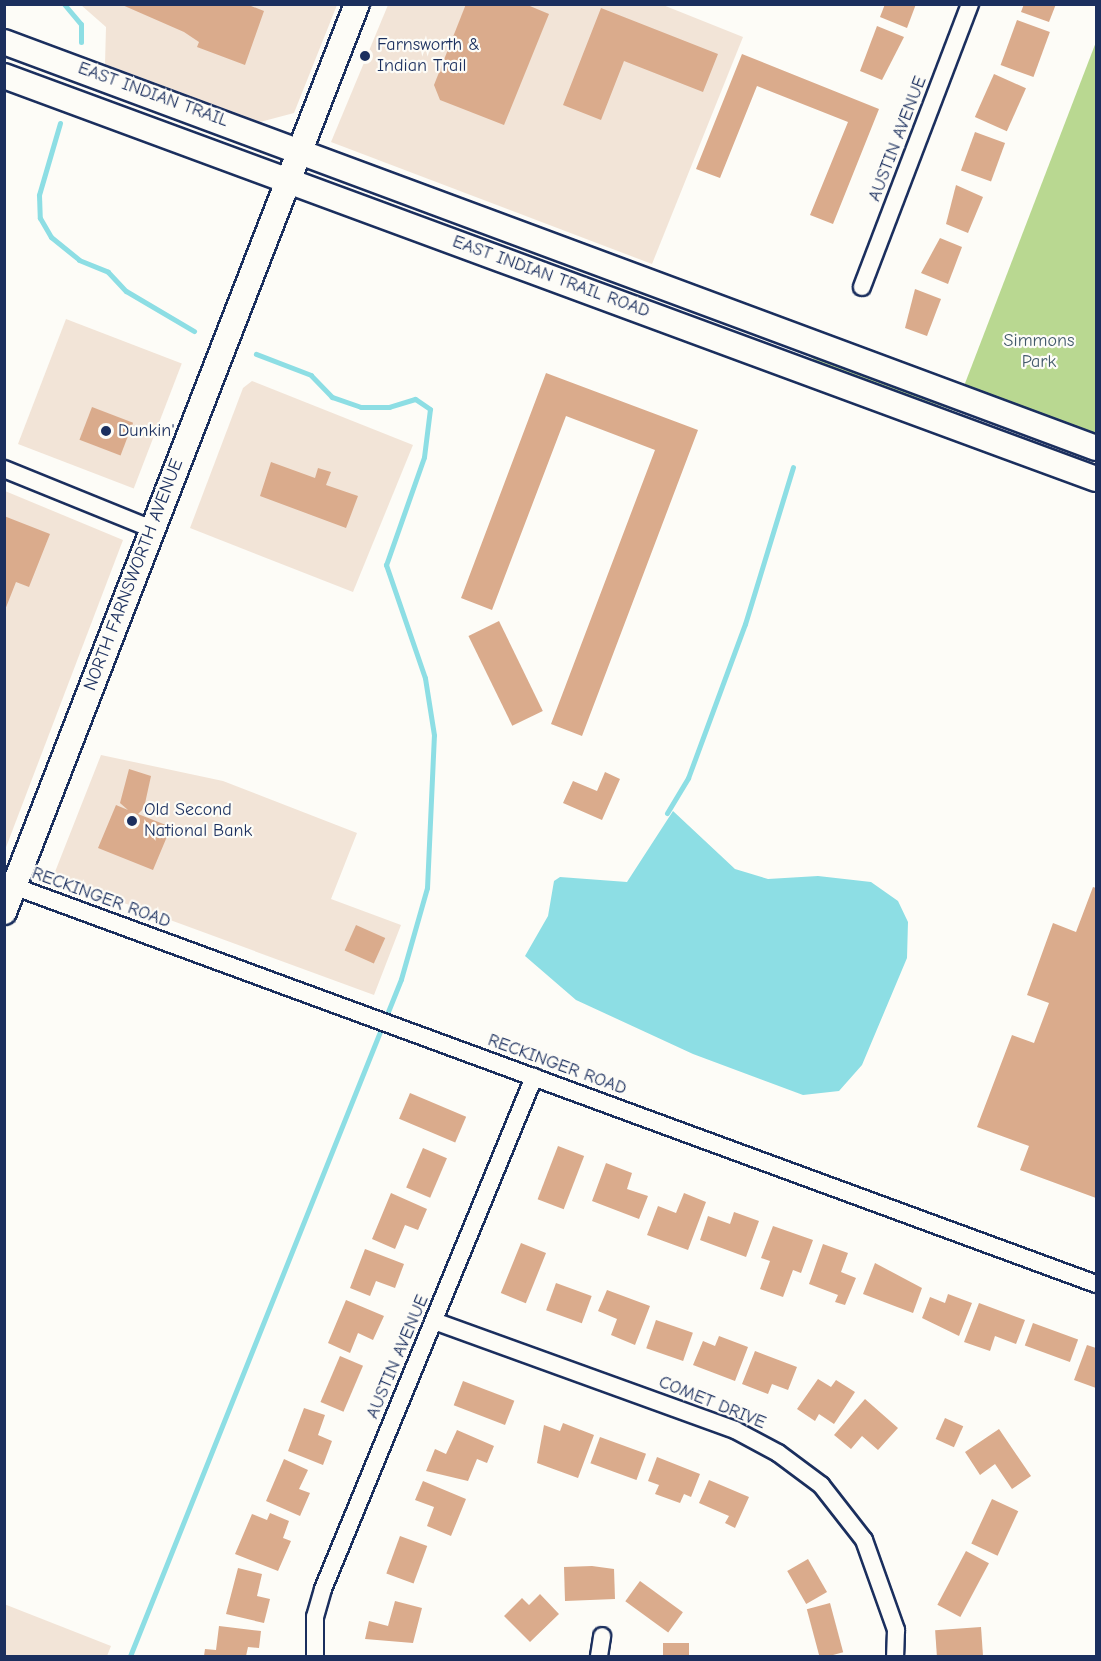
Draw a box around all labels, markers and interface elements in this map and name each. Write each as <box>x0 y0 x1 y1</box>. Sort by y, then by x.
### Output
place label: Farnsworth & Indian Trail <box>377 35 480 78</box>
marker: Farnsworth & Indian Trail <box>358 49 372 63</box>
street label: EAST INDIAN TRAIL <box>75 58 231 132</box>
street label: AUSTIN AVENUE <box>864 73 932 205</box>
street label: EAST INDIAN TRAIL ROAD <box>449 231 653 323</box>
park label: Simmons Park <box>1004 331 1074 374</box>
place label: Dunkin' <box>118 420 175 442</box>
marker: Dunkin' <box>99 424 113 438</box>
street label: NORTH FARNSWORTH AVENUE <box>80 456 188 694</box>
place label: Old Second National Bank <box>144 800 252 842</box>
marker: Old Second National Bank <box>125 814 139 828</box>
street label: RECKINGER ROAD <box>29 863 173 933</box>
street label: RECKINGER ROAD <box>485 1030 629 1100</box>
street label: AUSTIN AVENUE <box>362 1292 434 1422</box>
street label: COMET DRIVE <box>655 1372 769 1434</box>

